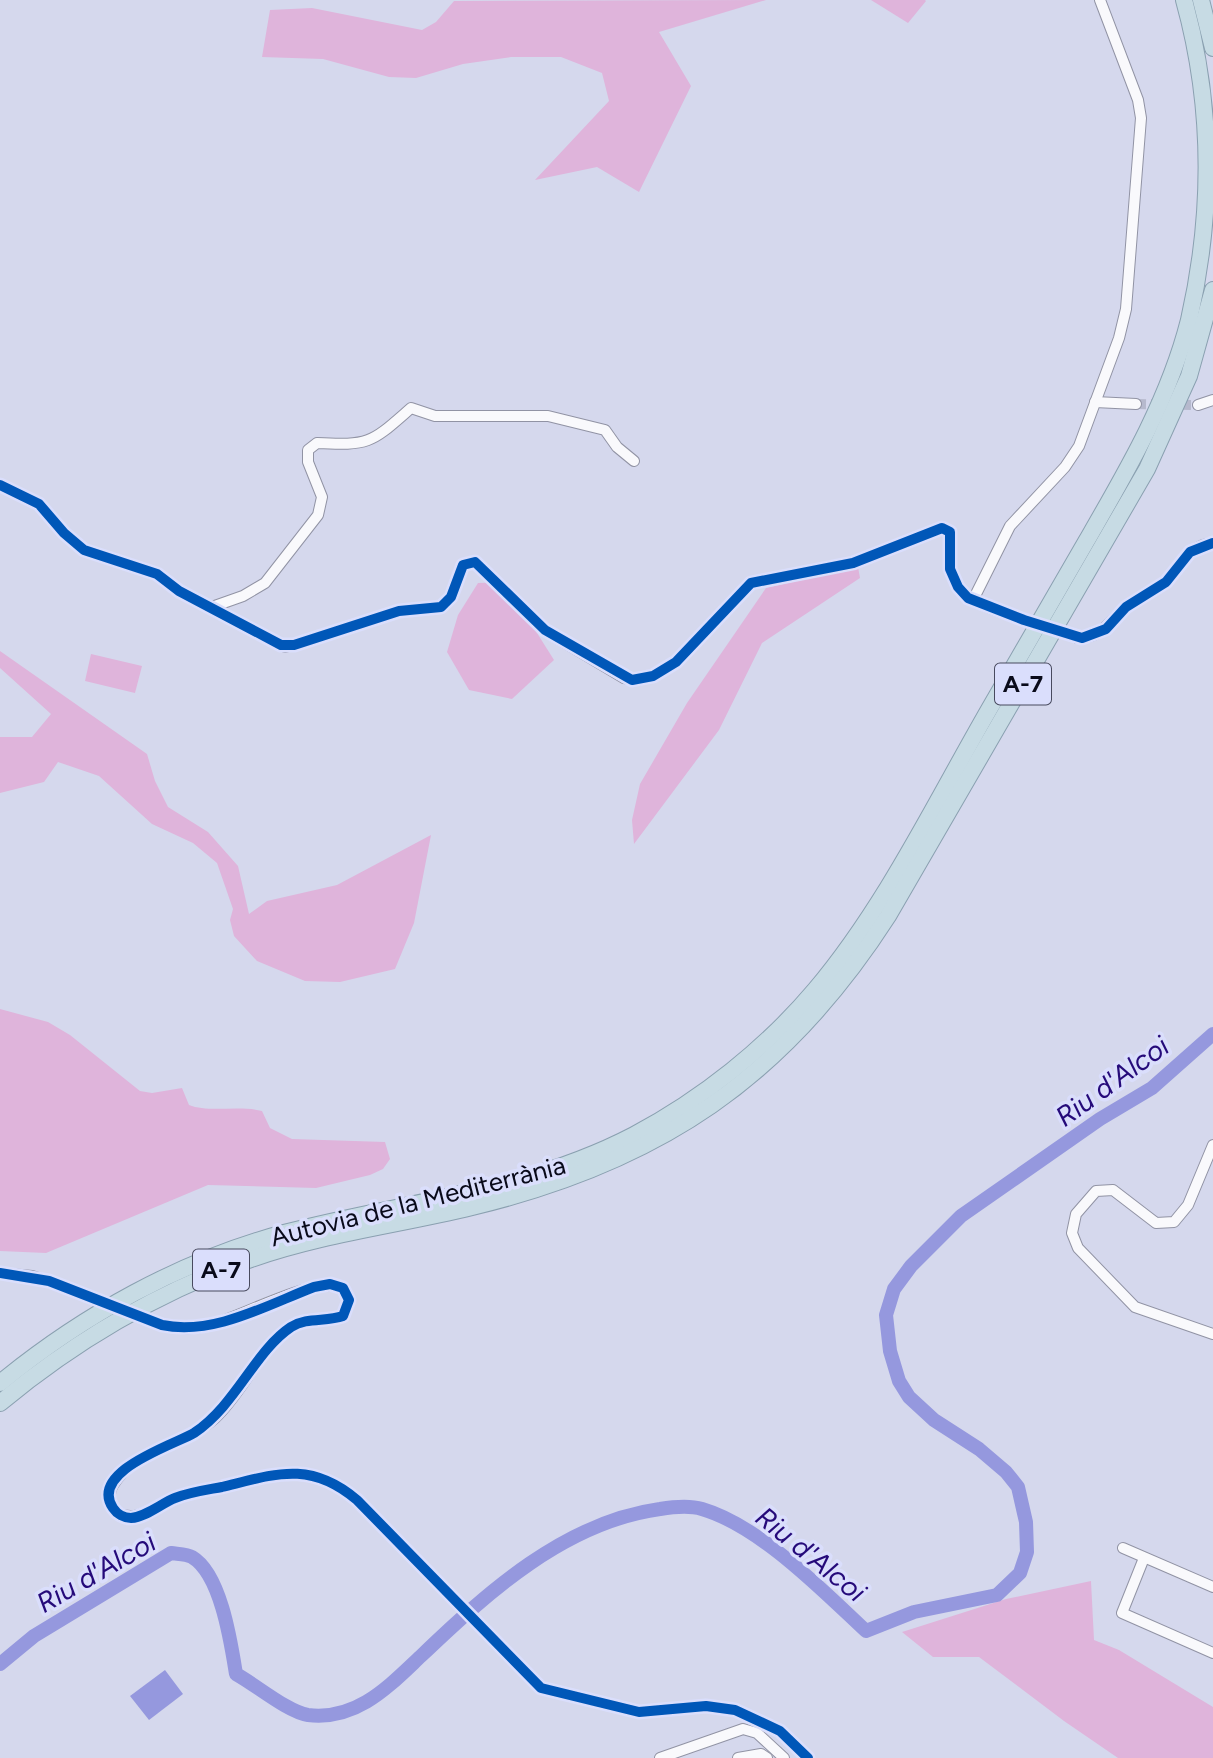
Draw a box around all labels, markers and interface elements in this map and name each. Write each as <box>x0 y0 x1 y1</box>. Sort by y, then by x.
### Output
road number: A-7 <box>995 664 1051 704</box>
water label: Riu d'Alcoi <box>1049 1028 1176 1134</box>
street label: Autovia de la Mediterrània <box>267 1149 569 1253</box>
road number: A-7 <box>193 1250 249 1290</box>
water label: Riu d'Alcoi <box>749 1499 873 1609</box>
water label: Riu d'Alcoi <box>30 1524 162 1620</box>

